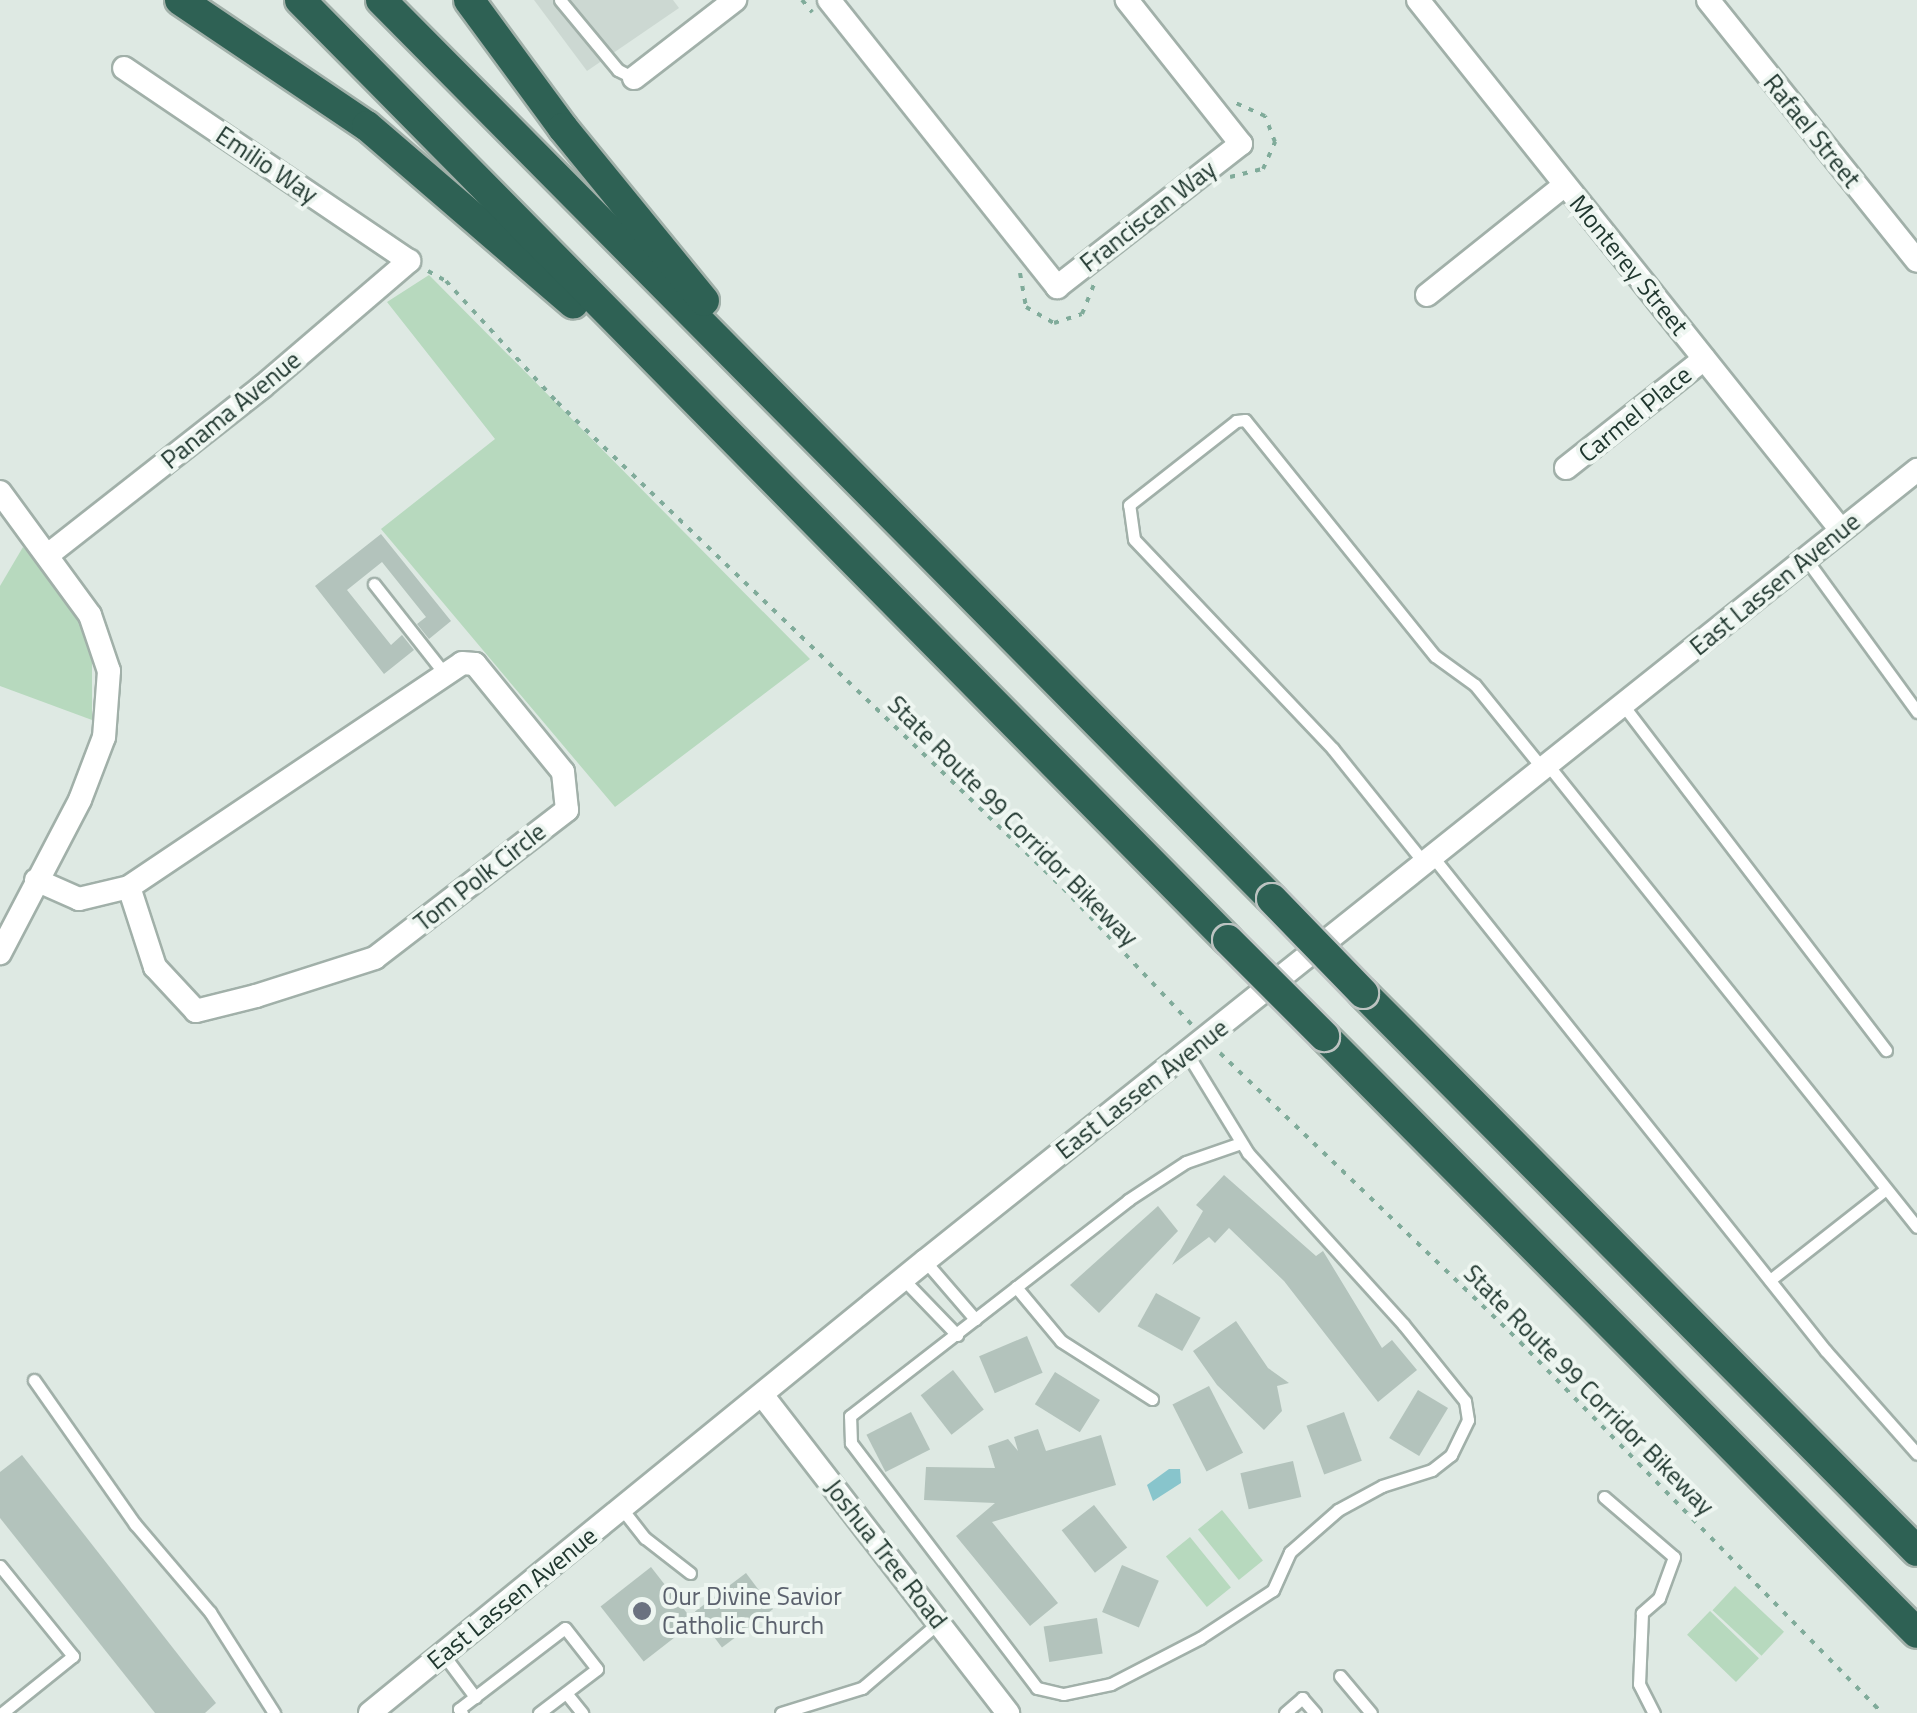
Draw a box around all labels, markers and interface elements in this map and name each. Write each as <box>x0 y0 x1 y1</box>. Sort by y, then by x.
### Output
street label: Rafael Street <box>1757 68 1867 194</box>
street label: Emilio Way <box>210 120 324 210</box>
street label: Franciscan Way <box>1074 154 1222 278</box>
street label: Monterey Street <box>1563 189 1695 341</box>
street label: Panama Avenue <box>155 345 307 475</box>
street label: Carmel Place <box>1573 360 1697 468</box>
street label: East Lassen Avenue <box>1684 506 1866 662</box>
street label: State Route 99 Corridor Bikeway <box>882 690 1144 952</box>
street label: Tom Polk Circle <box>408 816 552 938</box>
street label: East Lassen Avenue <box>1050 1013 1234 1165</box>
street label: State Route 99 Corridor Bikeway <box>1458 1259 1720 1521</box>
street label: Joshua Tree Road <box>818 1473 954 1635</box>
street label: East Lassen Avenue <box>421 1520 603 1676</box>
place label: Our Divine Savior Catholic Church <box>662 1582 842 1641</box>
marker: Our Divine Savior Catholic Church <box>631 1600 653 1622</box>

